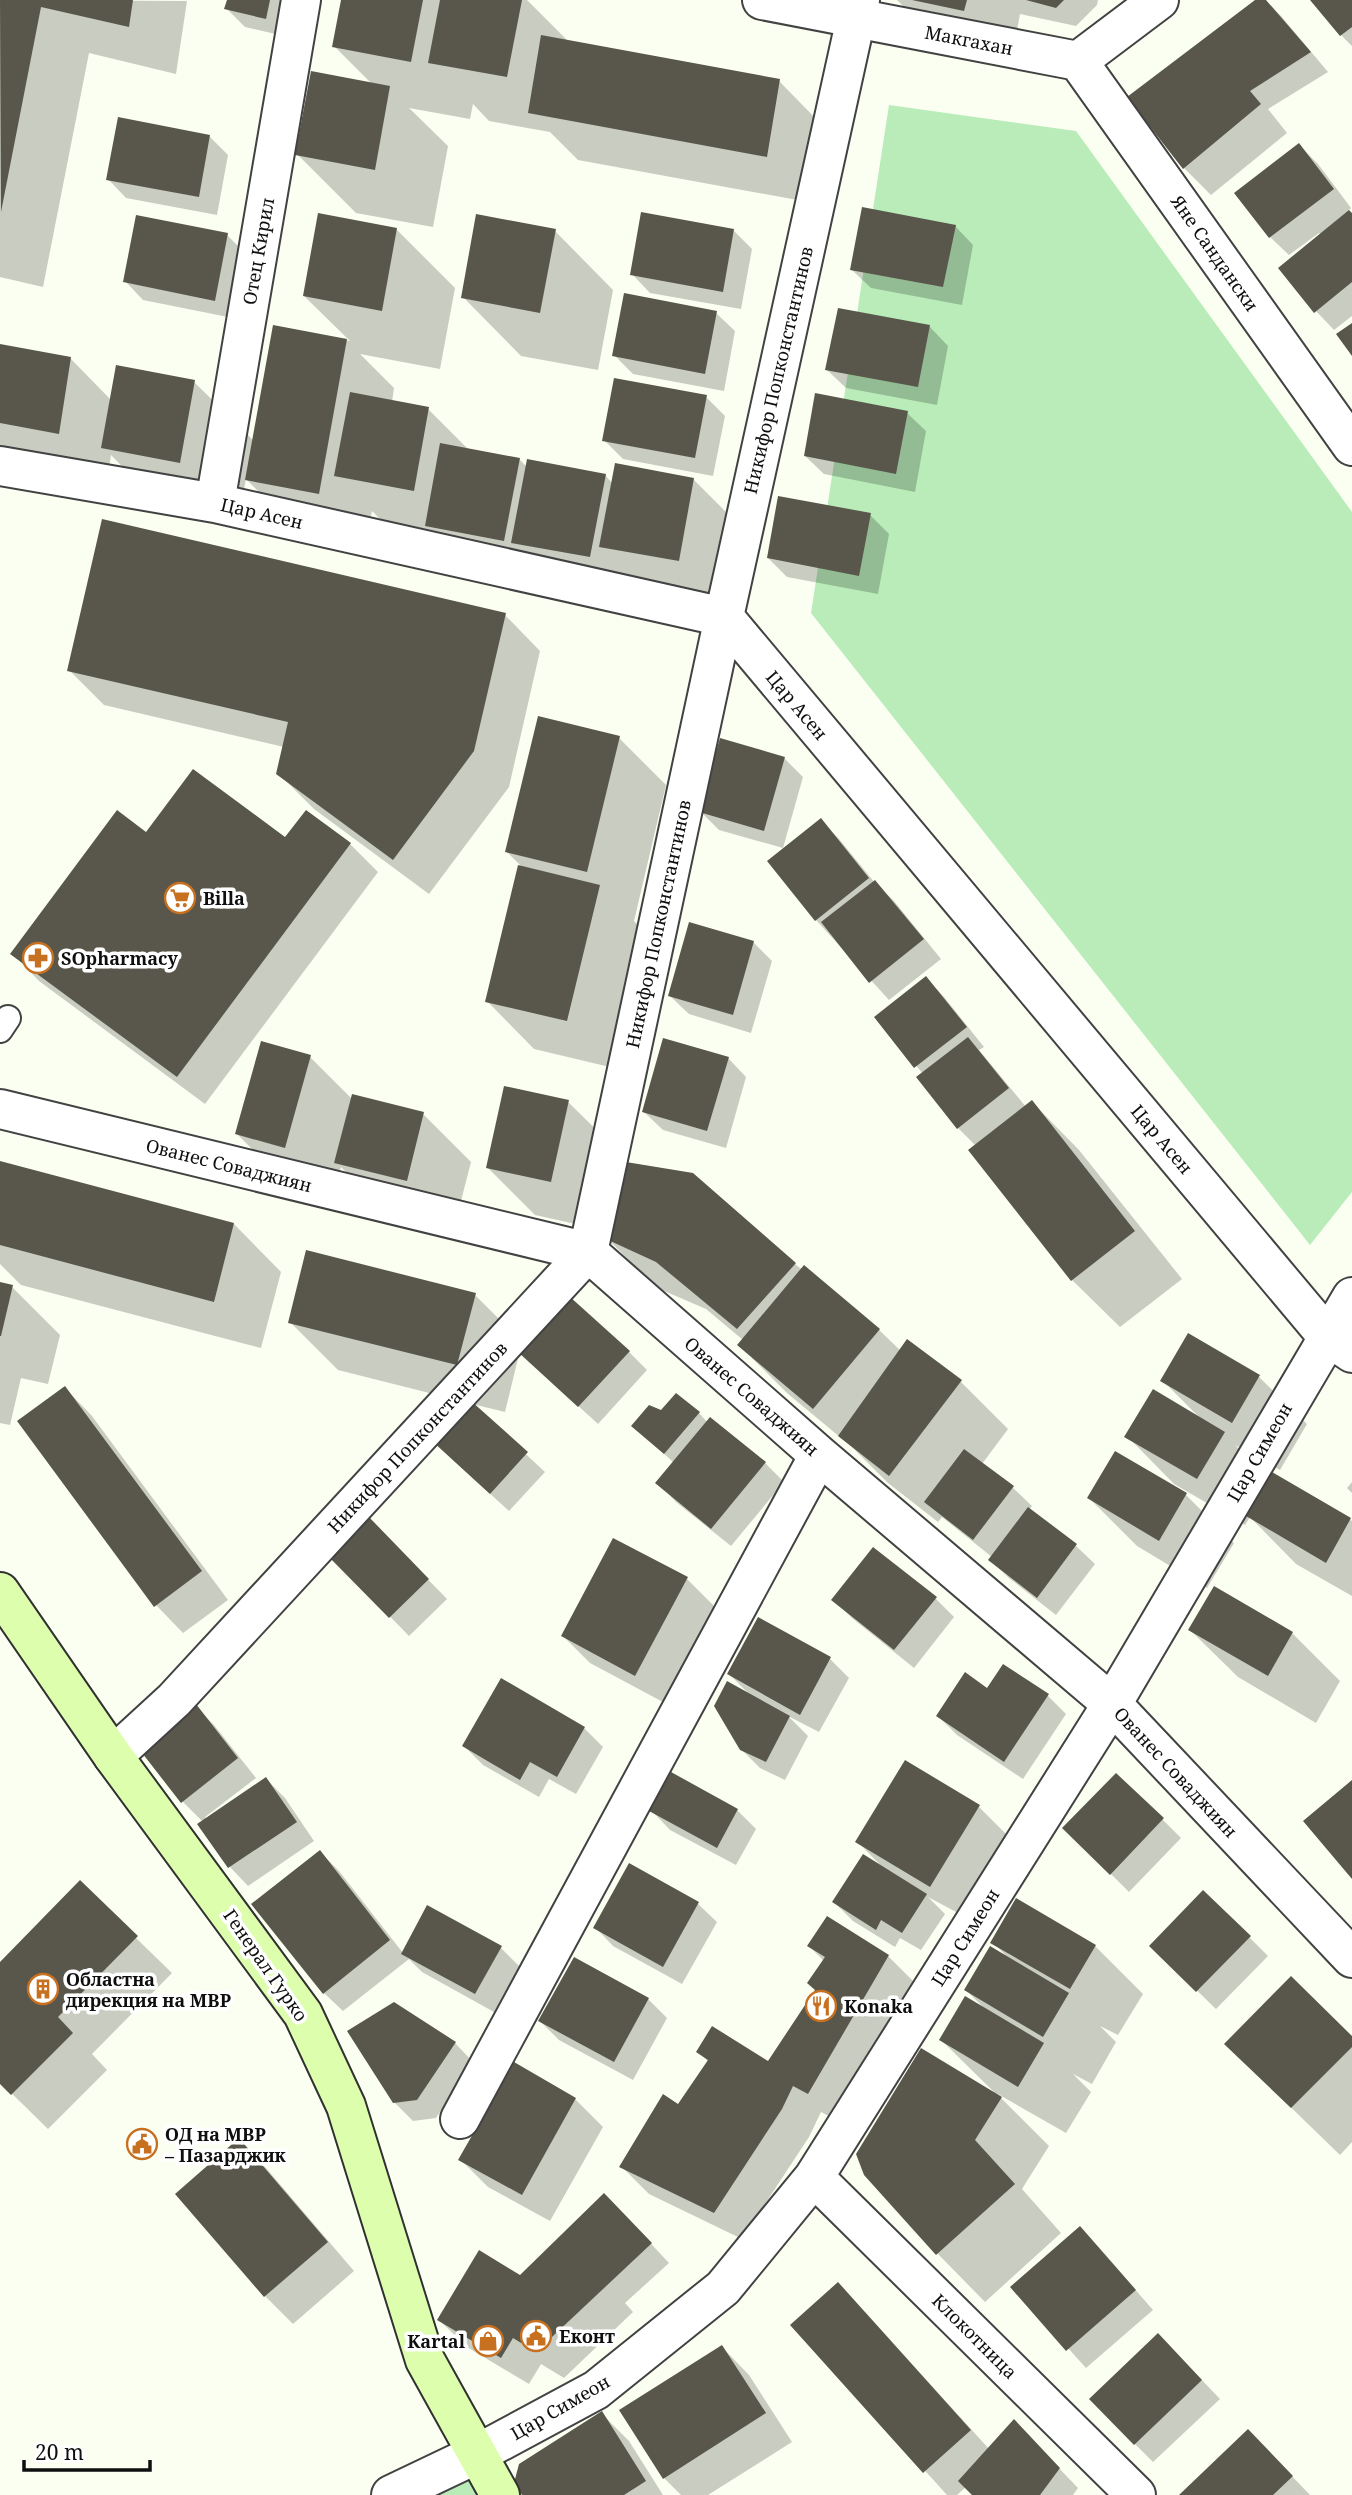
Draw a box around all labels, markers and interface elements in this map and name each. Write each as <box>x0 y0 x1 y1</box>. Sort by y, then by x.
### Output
street label: Макгахан <box>923 20 1015 60</box>
street label: Яне Сандански <box>1165 189 1264 316</box>
street label: Отец Кирил <box>237 195 279 307</box>
street label: Никифор Попконстантинов <box>738 244 818 496</box>
street label: Цар Асен <box>218 492 306 534</box>
street label: Цар Асен <box>761 665 833 745</box>
street label: Никифор Попконстантинов <box>620 798 696 1050</box>
supermarket icon: Billa <box>163 881 197 915</box>
place label: Billa <box>203 886 245 910</box>
pharmacy icon: SOpharmacy <box>21 941 55 975</box>
place label: SOpharmacy <box>61 946 178 970</box>
street label: Цар Асен <box>1126 1099 1198 1179</box>
street label: Ованес Соваджиян <box>143 1133 315 1197</box>
street label: Ованес Соваджиян <box>680 1331 824 1461</box>
street label: Никифор Попконстантинов <box>322 1336 512 1538</box>
street label: Цар Симеон <box>1221 1398 1297 1506</box>
street label: Ованес Соваджиян <box>1109 1702 1243 1842</box>
street label: Цар Симеон <box>925 1884 1005 1990</box>
street label: Генерал Гурко <box>218 1904 314 2026</box>
place label: Областна дирекция на МВР <box>66 1967 231 2012</box>
building icon: Областна дирекция на МВР <box>26 1972 60 2006</box>
restaurant icon: Konaka <box>804 1989 838 2023</box>
place label: Konaka <box>844 1994 913 2018</box>
place label: ОД на МВР – Пазарджик <box>164 2122 287 2167</box>
public building icon: ОД на МВР – Пазарджик <box>125 2127 159 2161</box>
street label: Клокотница <box>927 2288 1023 2384</box>
public building icon: Еконт <box>519 2319 553 2353</box>
shop icon: Kartal <box>471 2324 505 2358</box>
place label: Еконт <box>559 2324 615 2348</box>
place label: Kartal <box>407 2329 466 2353</box>
street label: Цар Симеон <box>506 2369 614 2445</box>
scale bar <box>24 2428 150 2472</box>
text: 20 m <box>35 2438 84 2466</box>

